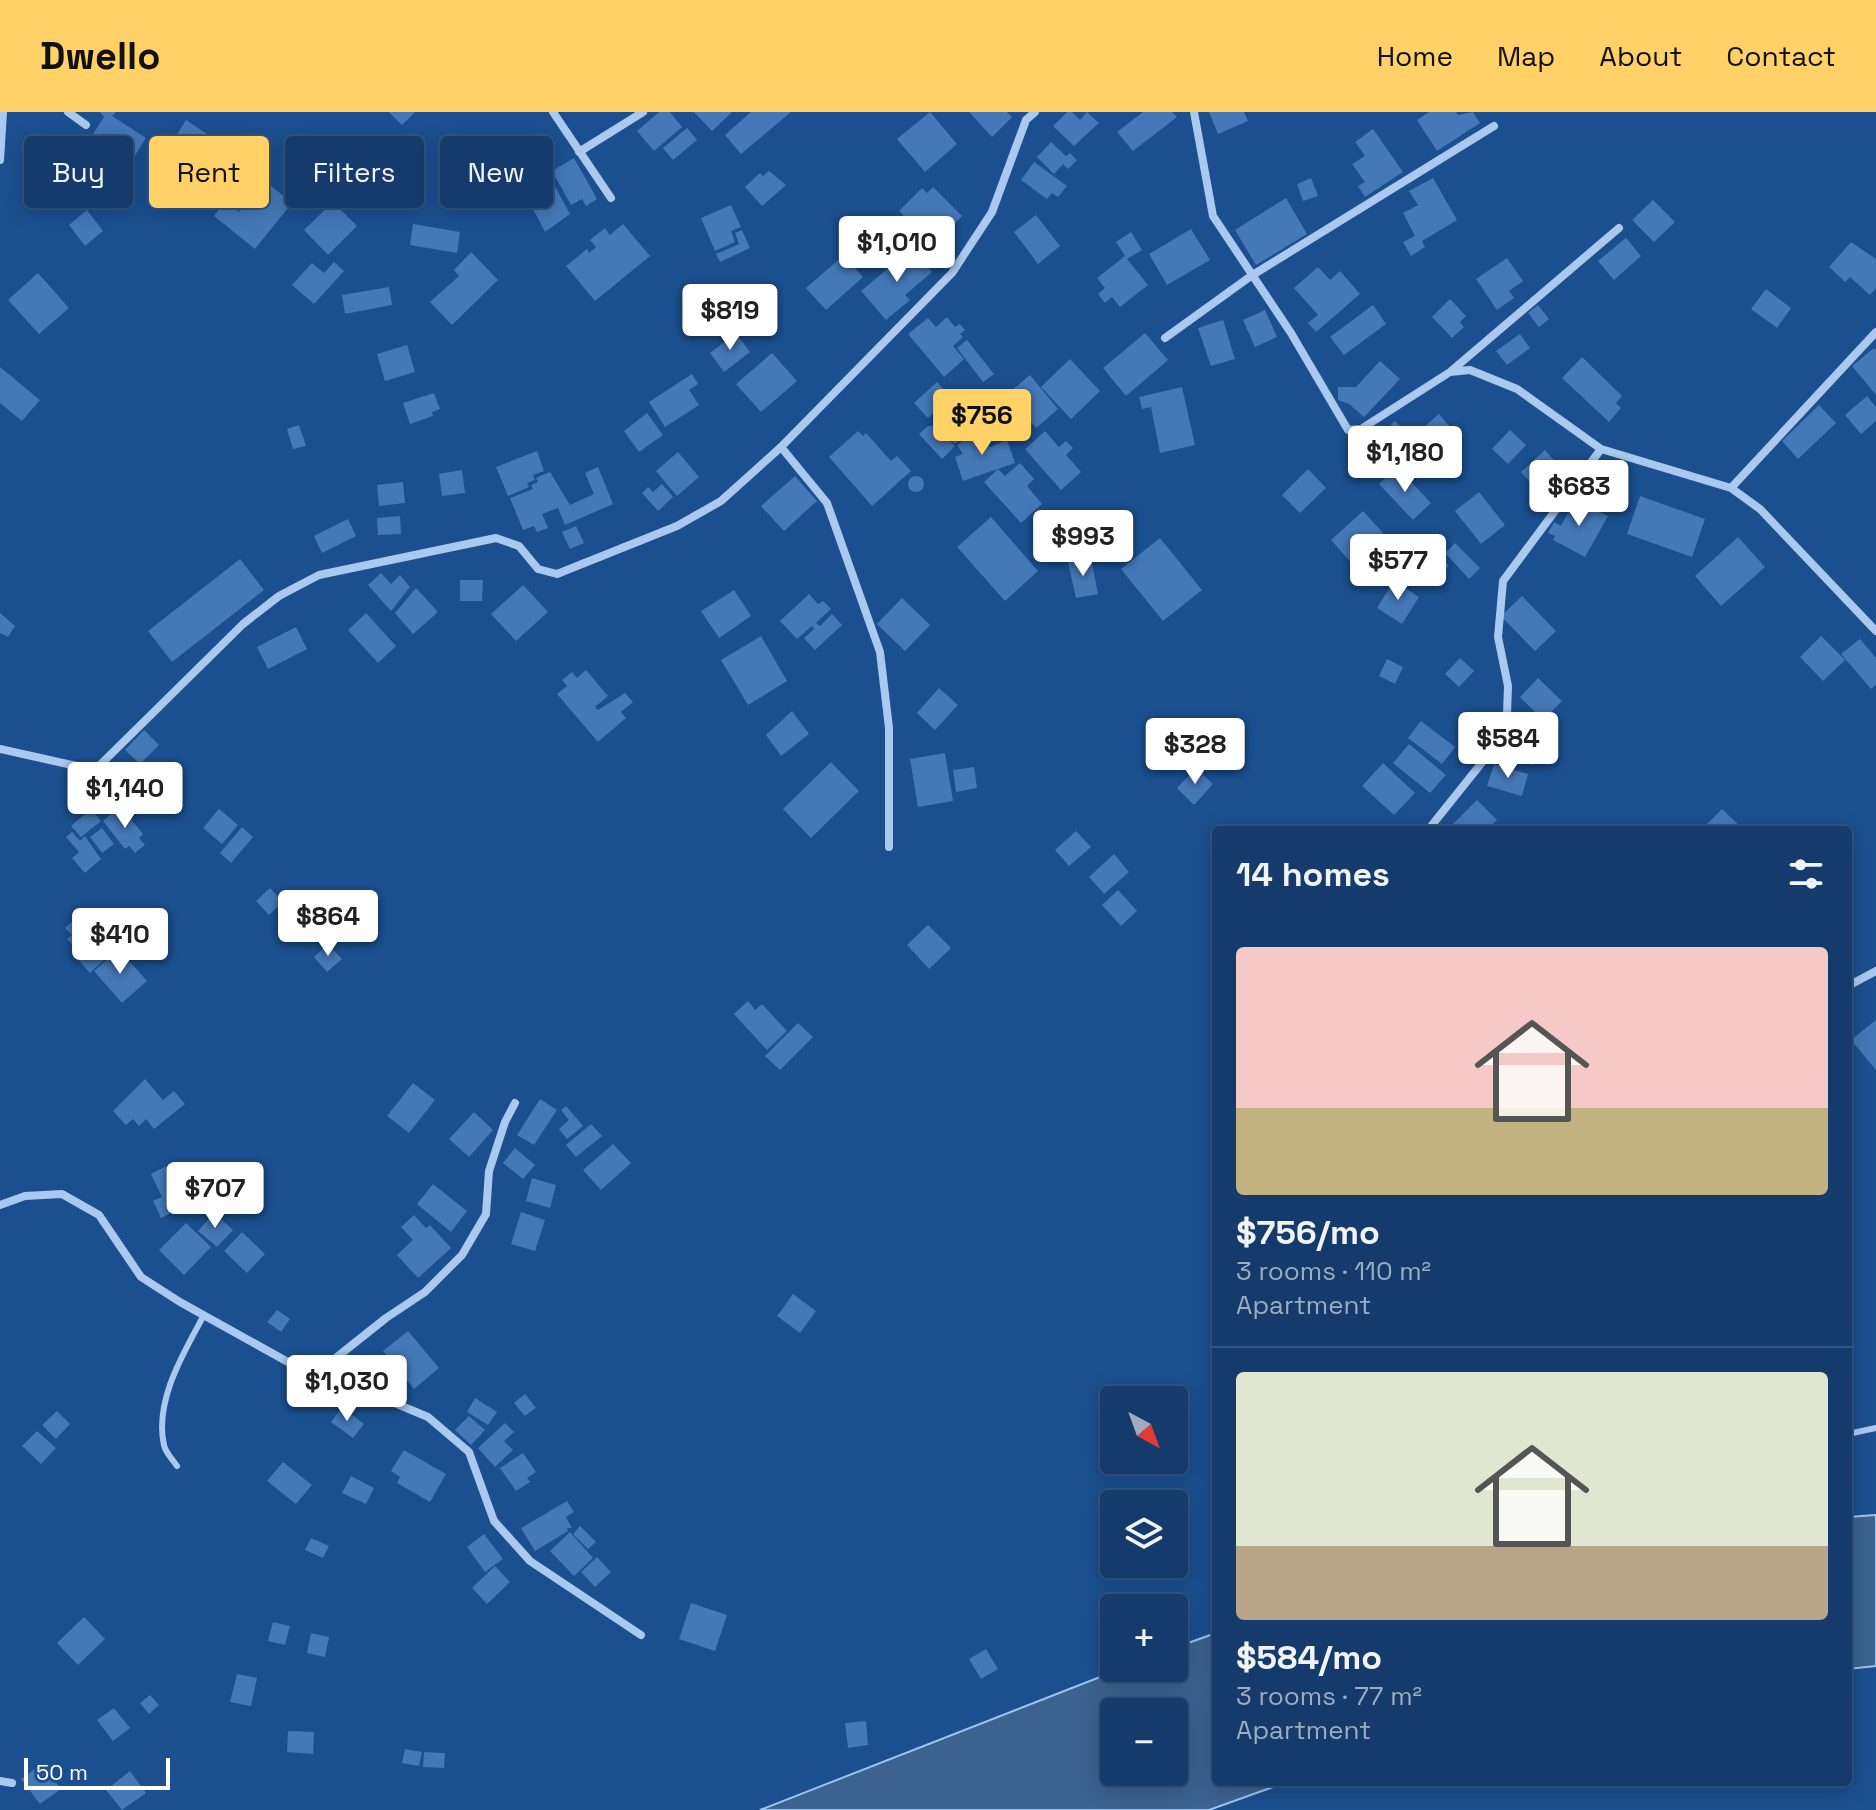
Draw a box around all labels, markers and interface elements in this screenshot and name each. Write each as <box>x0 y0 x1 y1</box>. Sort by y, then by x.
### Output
text: Dwello <box>40 32 160 80</box>
text: Home <box>1377 38 1453 74</box>
text: Map <box>1497 38 1555 74</box>
text: About <box>1599 38 1682 74</box>
text: Contact <box>1726 38 1836 74</box>
chip: Buy <box>24 136 133 208</box>
chip: Rent <box>149 136 269 208</box>
chip: Filters <box>285 136 424 208</box>
chip: New <box>440 136 553 208</box>
pin: $1,010 <box>832 216 962 284</box>
text: $1,010 <box>857 225 937 259</box>
pin: $819 <box>683 284 777 352</box>
text: $819 <box>700 293 760 327</box>
pin: $756 <box>935 389 1029 457</box>
text: $756 <box>951 398 1013 432</box>
pin: $1,180 <box>1340 426 1470 494</box>
text: $1,180 <box>1366 435 1444 469</box>
pin: $683 <box>1532 460 1626 528</box>
text: $683 <box>1547 469 1611 503</box>
pin: $993 <box>1036 510 1130 578</box>
text: $993 <box>1051 519 1115 553</box>
pin: $577 <box>1351 534 1445 602</box>
text: $577 <box>1368 543 1428 577</box>
pin: $584 <box>1461 712 1555 780</box>
pin: $328 <box>1148 718 1242 786</box>
text: $584 <box>1476 721 1540 755</box>
text: $328 <box>1164 727 1226 761</box>
pin: $1,140 <box>60 762 190 830</box>
text: $1,140 <box>86 771 164 805</box>
icon: filters <box>1784 852 1828 896</box>
text: 14 homes <box>1236 853 1390 896</box>
pin: $864 <box>281 890 375 958</box>
text: $864 <box>296 899 360 933</box>
pin: $410 <box>73 908 167 976</box>
text: $410 <box>90 917 150 951</box>
icon: home <box>1460 999 1604 1143</box>
pin: $707 <box>168 1162 262 1230</box>
text: $707 <box>185 1171 245 1205</box>
text: $756/mo <box>1236 1211 1380 1254</box>
text: 3 rooms · 110 m² <box>1236 1254 1431 1288</box>
text: Apartment <box>1236 1288 1371 1322</box>
pin: $1,030 <box>282 1355 412 1423</box>
text: $1,030 <box>305 1364 389 1398</box>
north arrow <box>1100 1386 1188 1474</box>
map controls <box>1100 1386 1188 1786</box>
icon: home <box>1460 1424 1604 1568</box>
button: layers <box>1100 1490 1188 1578</box>
button: + <box>1100 1594 1188 1682</box>
text: $584/mo <box>1236 1636 1382 1679</box>
text: 3 rooms · 77 m² <box>1236 1679 1422 1713</box>
button: − <box>1100 1698 1188 1786</box>
text: Apartment <box>1236 1713 1371 1747</box>
scale bar <box>24 1754 170 1790</box>
text: 50 m <box>36 1758 88 1786</box>

